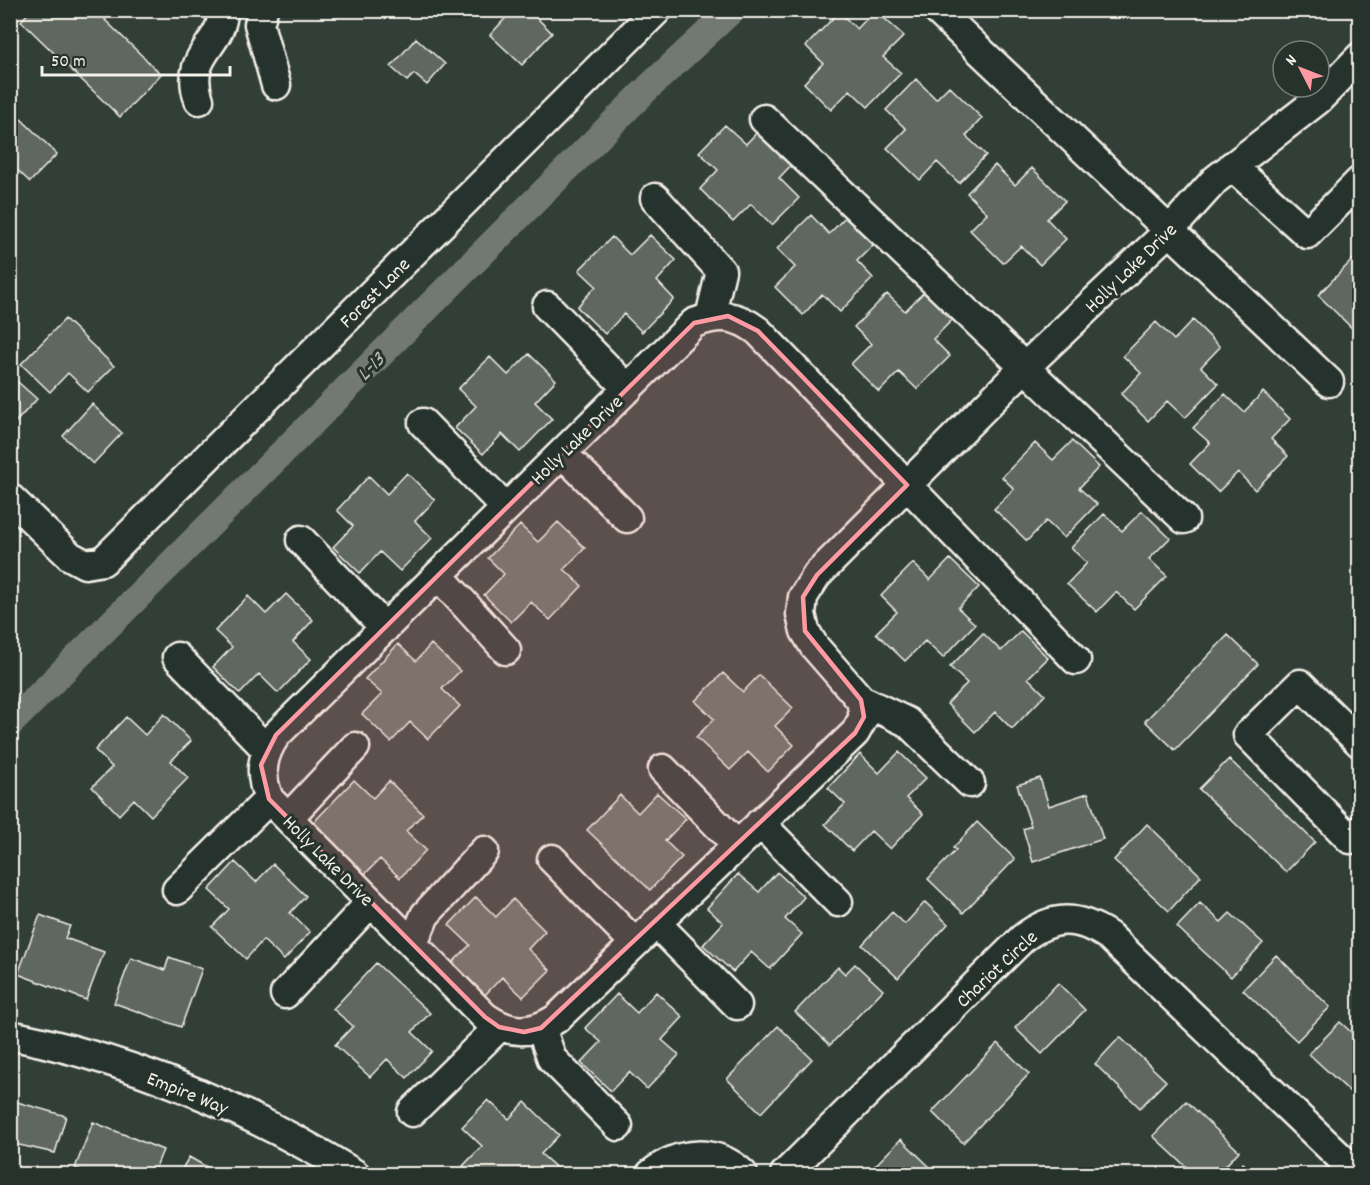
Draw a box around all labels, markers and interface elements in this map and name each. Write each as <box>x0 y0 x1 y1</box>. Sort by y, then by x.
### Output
scale bar <box>42 39 230 77</box>
north arrow <box>1271 39 1331 99</box>
text: 50 m <box>51 50 86 75</box>
text: N <box>1281 50 1303 71</box>
street label: Holly Lake Drive <box>1080 218 1185 321</box>
street label: Forest Lane <box>334 252 418 336</box>
water label: L-13 <box>351 346 394 389</box>
street label: Holly Lake Drive <box>526 390 631 493</box>
street label: Holly Lake Drive <box>275 810 379 914</box>
street label: Chariot Circle <box>951 925 1045 1016</box>
street label: Empire Way <box>142 1066 233 1124</box>

